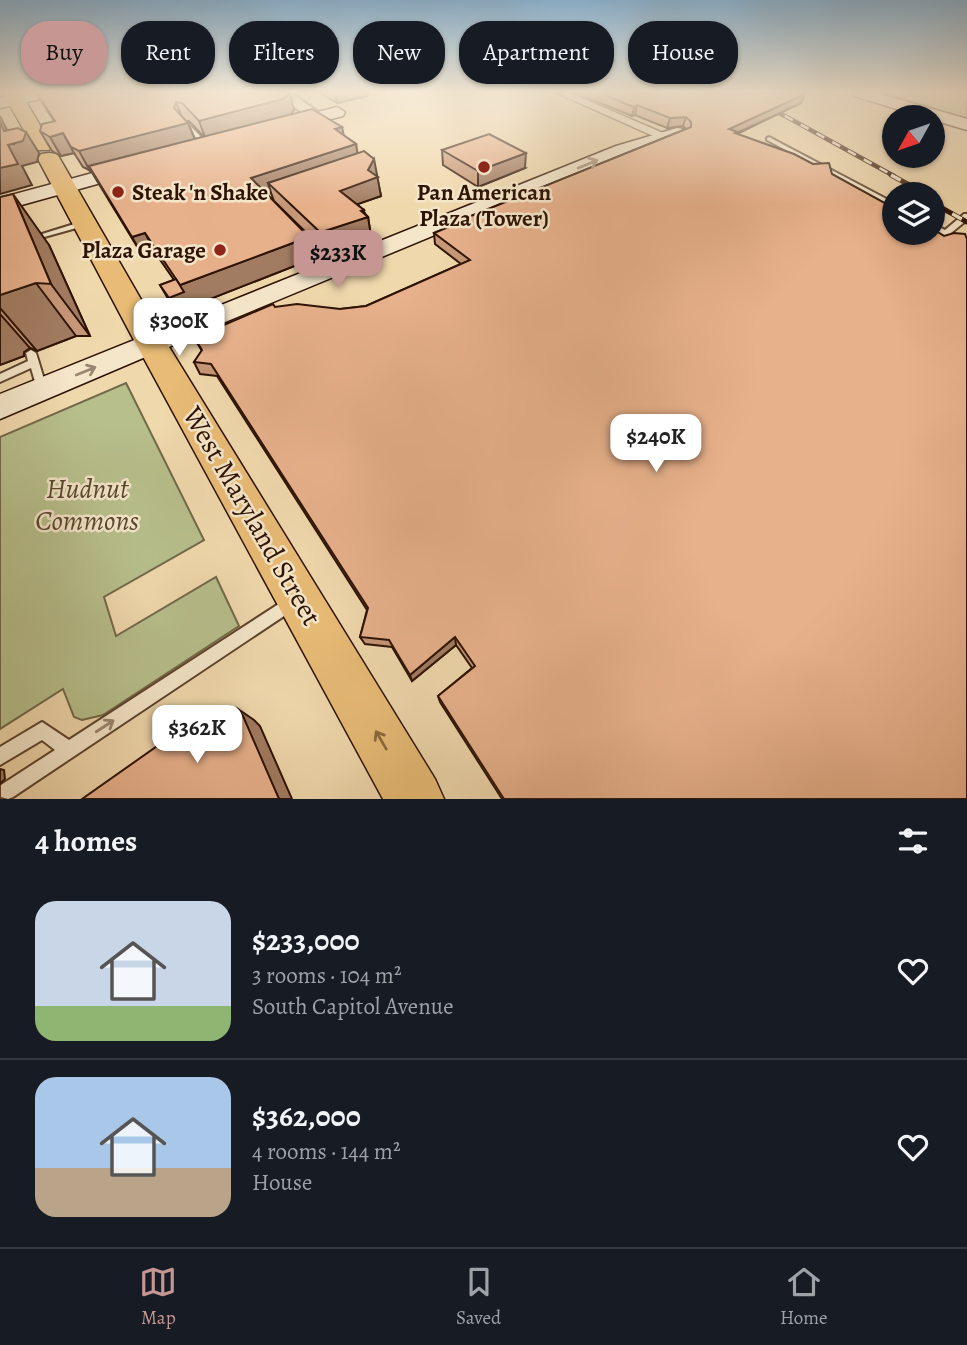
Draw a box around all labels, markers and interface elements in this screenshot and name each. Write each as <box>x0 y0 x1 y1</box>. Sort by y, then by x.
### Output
chip: Buy <box>21 21 107 84</box>
chip: Rent <box>121 21 215 84</box>
chip: Filters <box>229 21 339 84</box>
chip: New <box>353 21 445 84</box>
chip: Apartment <box>459 21 614 84</box>
chip: House <box>628 21 738 84</box>
north arrow <box>882 105 945 168</box>
map controls <box>882 105 945 245</box>
one-way arrow <box>577 157 599 170</box>
marker: Pan American Plaza (Tower) <box>476 159 492 175</box>
place label: Steak 'n Shake <box>132 177 268 208</box>
place label: Pan American Plaza (Tower) <box>417 177 551 234</box>
button: layers <box>882 182 945 245</box>
marker: Steak 'n Shake <box>110 184 126 200</box>
pin: $233K <box>289 230 387 290</box>
place label: Plaza Garage <box>81 235 206 266</box>
text: $233K <box>310 237 366 268</box>
marker: Plaza Garage <box>212 242 228 258</box>
pin: $300K <box>130 298 228 358</box>
text: $300K <box>150 305 208 336</box>
one-way arrow <box>74 364 96 377</box>
street label: West Maryland Street <box>173 399 330 633</box>
pin: $240K <box>607 414 705 474</box>
text: $240K <box>626 421 686 452</box>
park label: Hudnut Commons <box>35 470 139 540</box>
pin: $362K <box>148 706 246 765</box>
text: $362K <box>168 712 226 743</box>
one-way arrow <box>95 719 114 734</box>
one-way arrow <box>374 730 388 750</box>
text: 4 homes <box>35 821 137 861</box>
icon: filters <box>894 822 932 860</box>
text: $233,000 <box>252 920 360 960</box>
icon: home <box>91 929 175 1013</box>
icon: heart <box>894 952 932 990</box>
text: 3 rooms · 104 m² <box>252 960 401 991</box>
text: South Capitol Avenue <box>252 991 454 1022</box>
text: $362,000 <box>252 1096 361 1136</box>
icon: home <box>91 1105 175 1189</box>
icon: heart <box>894 1128 932 1166</box>
text: 4 rooms · 144 m² <box>252 1136 400 1167</box>
text: House <box>252 1167 312 1198</box>
tab: Map <box>139 1263 177 1331</box>
tab: Saved <box>456 1263 501 1331</box>
tab: Home <box>780 1263 828 1331</box>

